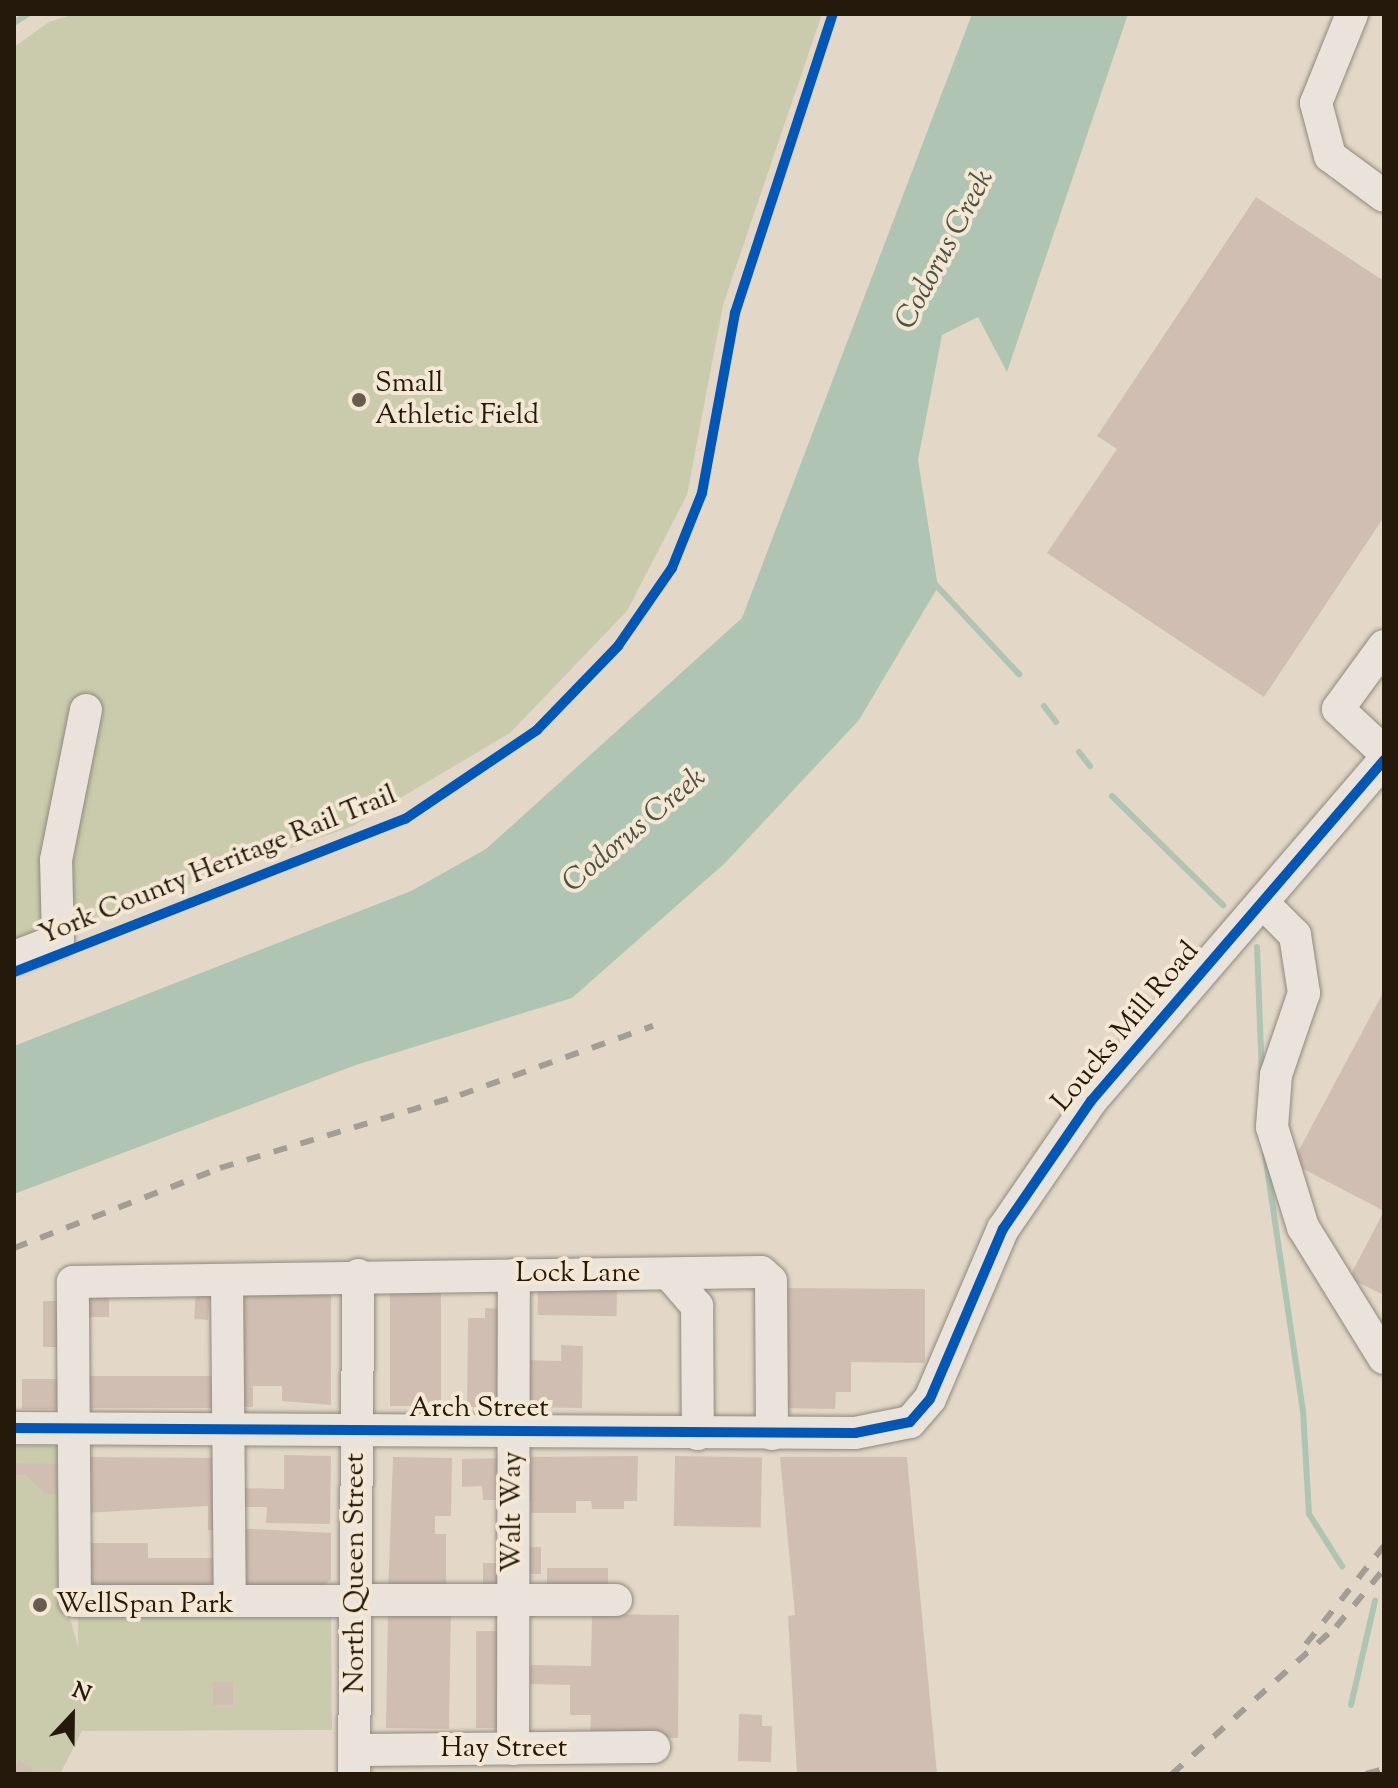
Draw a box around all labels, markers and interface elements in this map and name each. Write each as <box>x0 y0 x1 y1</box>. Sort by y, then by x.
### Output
water label: Codorus Creek <box>889 164 1003 336</box>
place label: Small Athletic Field <box>375 367 539 433</box>
marker: Small Athletic Field <box>350 391 368 409</box>
water label: Codorus Creek <box>556 761 714 901</box>
street label: York County Heritage Rail Trail <box>34 779 402 953</box>
street label: Loucks Mill Road <box>1045 935 1207 1119</box>
street label: Lock Lane <box>515 1257 641 1291</box>
street label: Arch Street <box>409 1392 549 1426</box>
street label: Walt Way <box>496 1451 530 1573</box>
street label: North Queen Street <box>339 1453 373 1693</box>
place label: WellSpan Park <box>56 1588 234 1622</box>
marker: WellSpan Park <box>31 1596 49 1614</box>
north arrow <box>32 1676 112 1756</box>
text: N <box>67 1676 95 1712</box>
street label: Hay Street <box>441 1732 567 1766</box>

